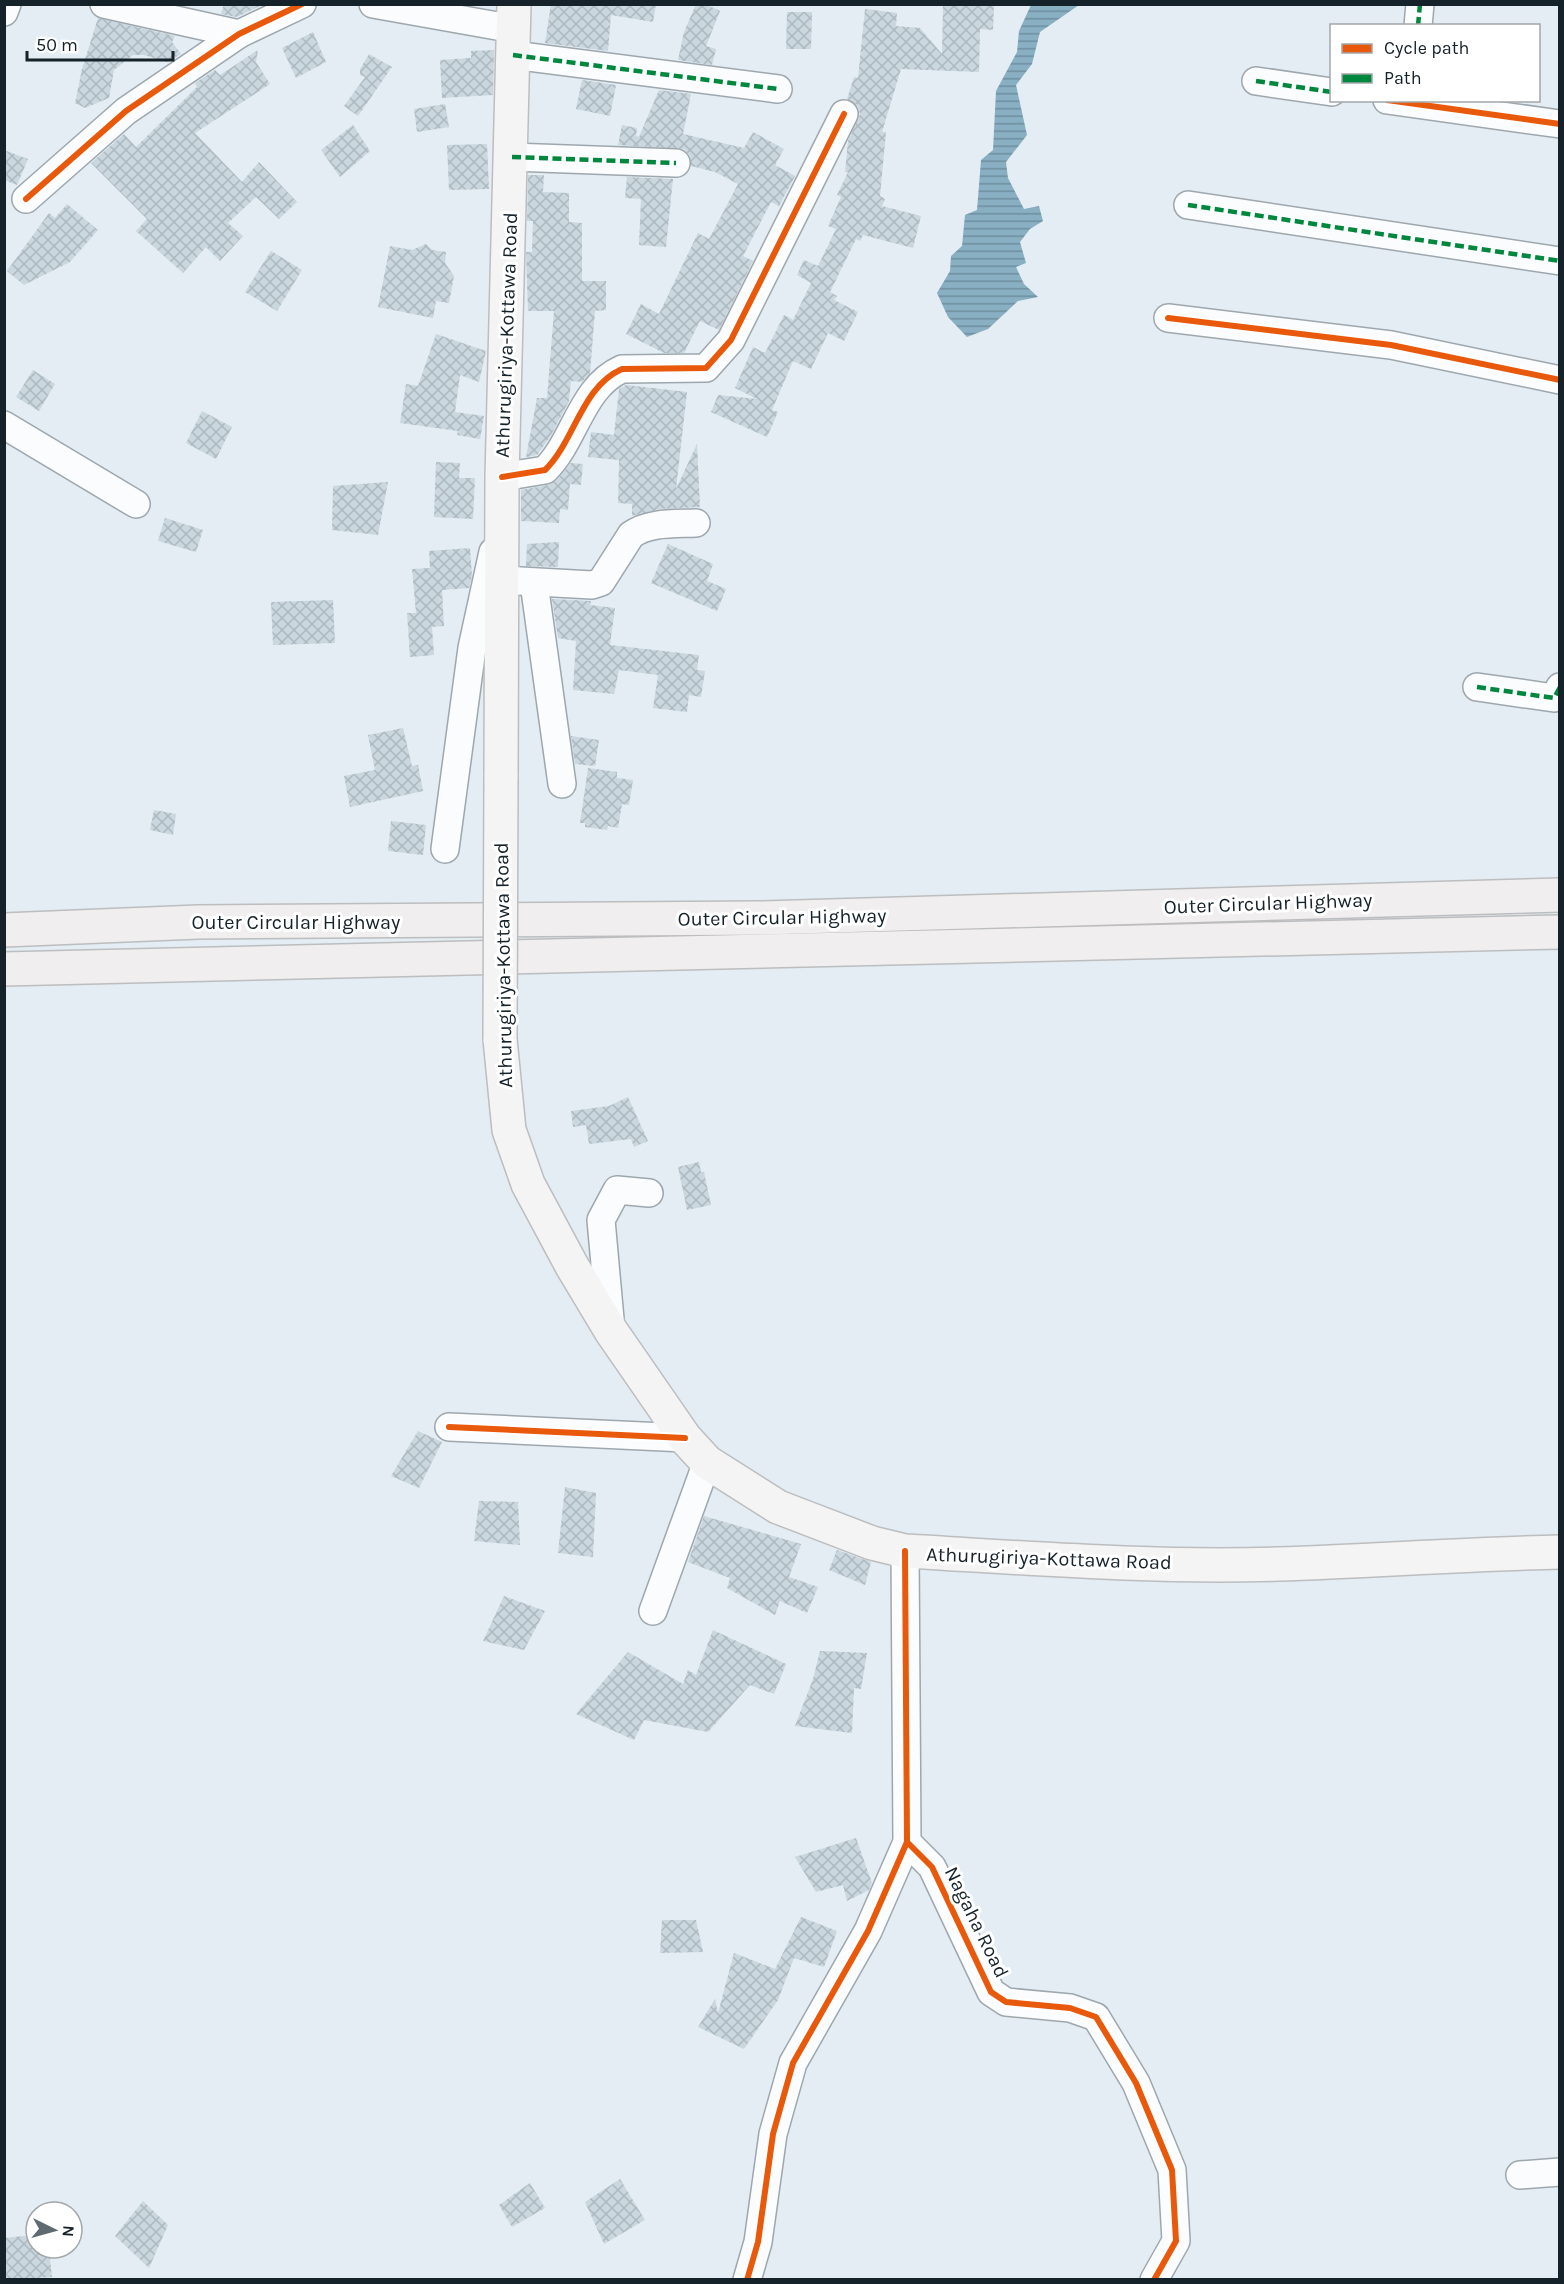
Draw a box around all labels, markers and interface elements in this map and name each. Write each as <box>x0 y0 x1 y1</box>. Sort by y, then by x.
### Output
scale bar <box>27 24 172 62</box>
legend <box>1330 24 1540 102</box>
text: 50 m <box>36 34 78 56</box>
text: Cycle path <box>1384 37 1469 59</box>
text: Path <box>1384 67 1422 89</box>
street label: Athurugiriya-Kottawa Road <box>491 212 522 458</box>
street label: Athurugiriya-Kottawa Road <box>490 842 517 1088</box>
street label: Outer Circular Highway <box>1163 888 1373 919</box>
street label: Outer Circular Highway <box>677 904 887 931</box>
street label: Outer Circular Highway <box>192 911 400 934</box>
street label: Athurugiriya-Kottawa Road <box>926 1543 1172 1574</box>
street label: Nagaha Road <box>940 1863 1013 1982</box>
north arrow <box>24 2200 84 2260</box>
text: N <box>58 2225 78 2238</box>

